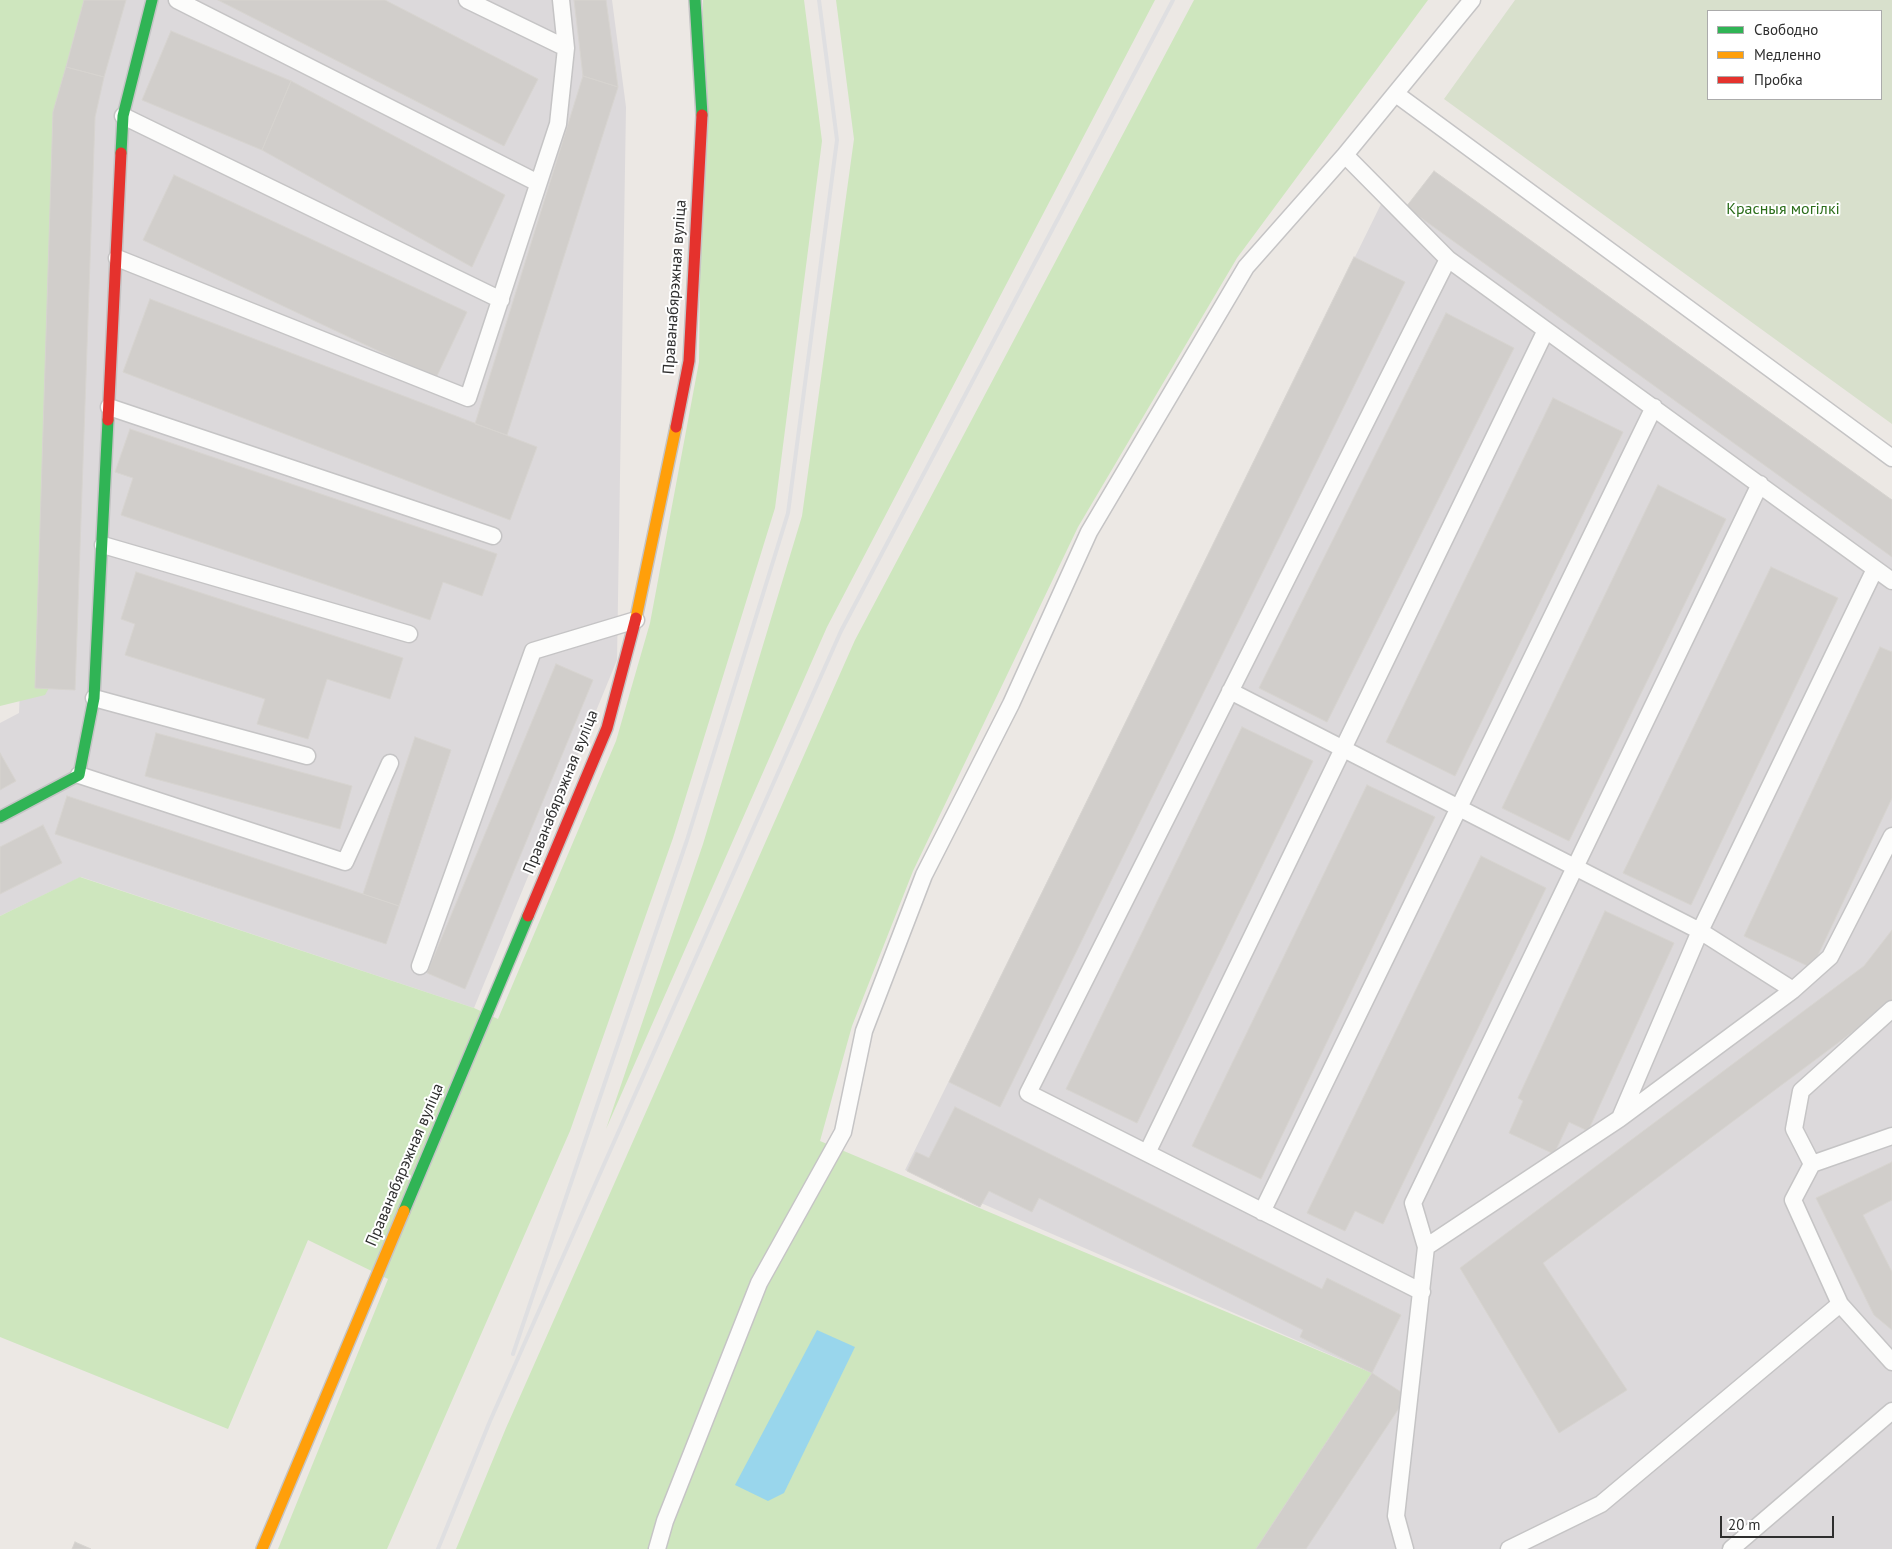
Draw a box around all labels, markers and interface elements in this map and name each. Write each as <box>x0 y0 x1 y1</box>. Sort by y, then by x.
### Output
legend <box>1707 10 1882 100</box>
text: Свободно <box>1754 20 1818 39</box>
text: Медленно <box>1754 45 1821 64</box>
text: Пробка <box>1754 70 1803 89</box>
street label: Праванабярэжная вуліца <box>659 199 691 375</box>
park label: Красныя могілкі <box>1726 199 1840 219</box>
street label: Праванабярэжная вуліца <box>519 707 603 877</box>
street label: Праванабярэжная вуліца <box>362 1081 448 1249</box>
scale bar <box>1722 1506 1836 1538</box>
text: 20 m <box>1728 1515 1761 1534</box>

